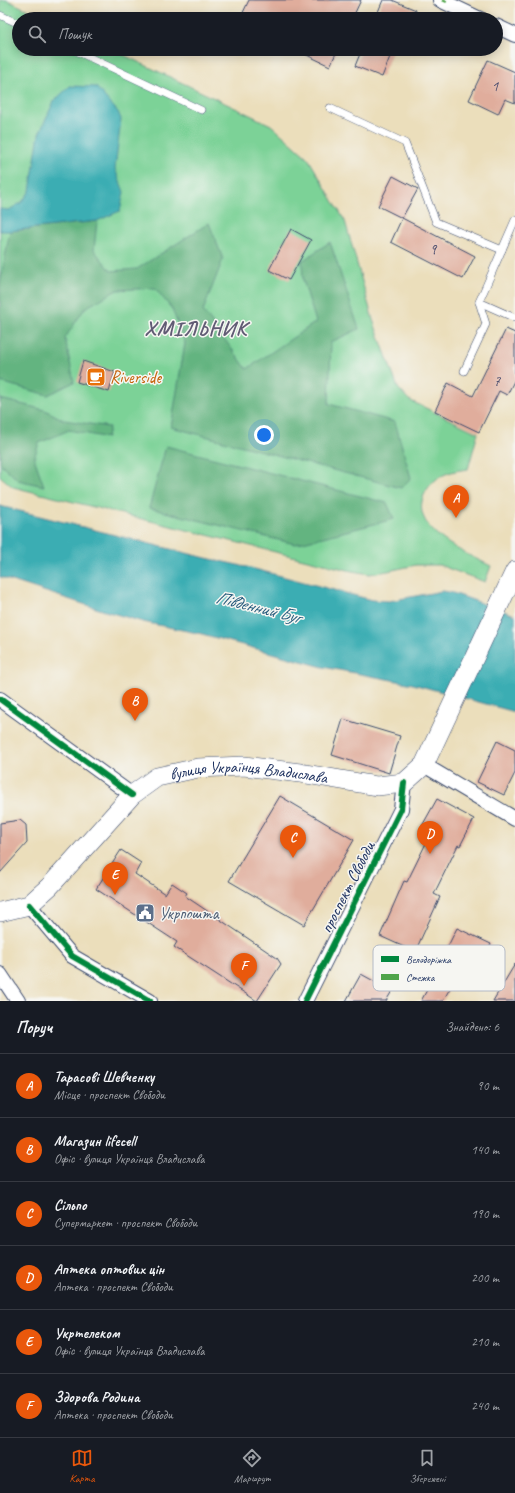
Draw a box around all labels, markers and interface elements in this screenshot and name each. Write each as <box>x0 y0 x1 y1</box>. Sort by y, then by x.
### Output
search box <box>12 12 503 56</box>
icon: search <box>26 23 48 45</box>
text: Пошук <box>58 25 91 44</box>
house number: 1 <box>492 77 500 96</box>
house number: 9 <box>430 240 438 259</box>
district label: ХМІЛЬНИК <box>144 315 251 341</box>
cafe icon: Riverside <box>85 366 107 388</box>
place label: Riverside <box>110 367 162 388</box>
house number: 7 <box>494 372 502 391</box>
your location <box>254 425 274 445</box>
pin: A <box>443 485 469 518</box>
water label: Південний Буг <box>213 586 306 629</box>
pin: B <box>122 688 148 721</box>
street label: вулиця Українця Владислава <box>168 756 330 789</box>
pin: D <box>417 821 443 854</box>
pin: C <box>280 825 306 858</box>
street label: проспект Свободи <box>315 837 380 937</box>
pin: E <box>102 862 128 895</box>
public building icon: Укрпошта <box>134 902 156 924</box>
place label: Укрпошта <box>159 903 220 924</box>
legend <box>373 945 505 991</box>
text: Велодоріжка <box>406 952 452 966</box>
pin: F <box>231 953 257 986</box>
text: Стежка <box>406 970 435 984</box>
text: Поруч <box>16 1017 52 1038</box>
text: Знайдено: 6 <box>445 1019 499 1035</box>
text: Тарасові Шевченку <box>54 1068 154 1087</box>
text: A <box>26 1078 32 1094</box>
text: 90 m <box>477 1078 499 1094</box>
text: Місце · проспект Свободи <box>54 1087 165 1103</box>
text: Магазин lifecell <box>54 1132 136 1151</box>
text: B <box>26 1142 32 1158</box>
text: 140 m <box>471 1142 499 1158</box>
text: Офіс · вулиця Українця Владислава <box>54 1151 205 1167</box>
text: Сільпо <box>54 1196 86 1215</box>
text: C <box>26 1206 32 1222</box>
text: 190 m <box>471 1206 499 1222</box>
text: Супермаркет · проспект Свободи <box>54 1215 197 1231</box>
text: Аптека оптових цін <box>54 1260 164 1279</box>
text: D <box>25 1270 33 1286</box>
text: 200 m <box>471 1270 499 1286</box>
text: Аптека · проспект Свободи <box>54 1279 173 1295</box>
text: Укртелеком <box>54 1324 119 1343</box>
text: E <box>26 1334 32 1350</box>
text: 210 m <box>471 1334 499 1350</box>
text: Офіс · вулиця Українця Владислава <box>54 1343 205 1359</box>
text: Здорова Родина <box>54 1388 139 1407</box>
text: F <box>26 1398 32 1414</box>
text: 240 m <box>471 1398 499 1414</box>
text: Аптека · проспект Свободи <box>54 1407 173 1423</box>
tab: Карта <box>70 1447 95 1485</box>
tab: Маршрут <box>234 1447 270 1485</box>
tab: Збережені <box>410 1447 445 1485</box>

